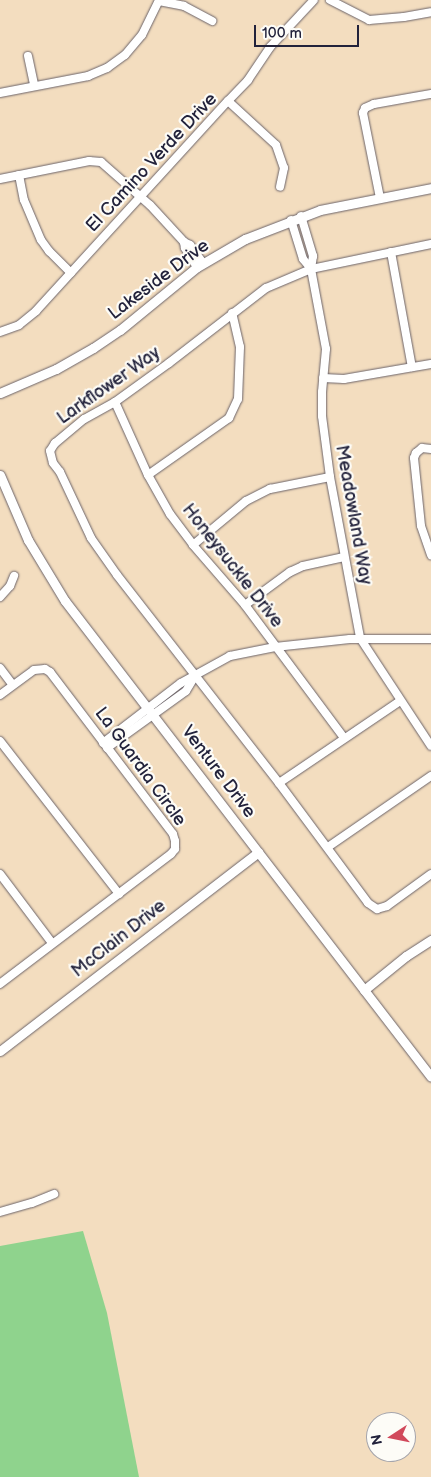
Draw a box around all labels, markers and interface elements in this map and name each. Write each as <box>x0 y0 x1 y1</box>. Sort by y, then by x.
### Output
scale bar <box>256 15 361 47</box>
text: 100 m <box>262 24 302 43</box>
street label: El Camino Verde Drive <box>82 89 222 237</box>
street label: Lakeside Drive <box>104 235 214 325</box>
street label: Larkflower Way <box>53 342 165 430</box>
street label: Meadowland Way <box>330 443 376 587</box>
street label: Honeysuckle Drive <box>177 500 287 632</box>
street label: La Guardia Circle <box>90 703 190 831</box>
street label: Venture Drive <box>176 722 260 822</box>
street label: McClain Drive <box>68 896 170 982</box>
north arrow <box>366 1412 416 1462</box>
text: N <box>367 1433 386 1447</box>

